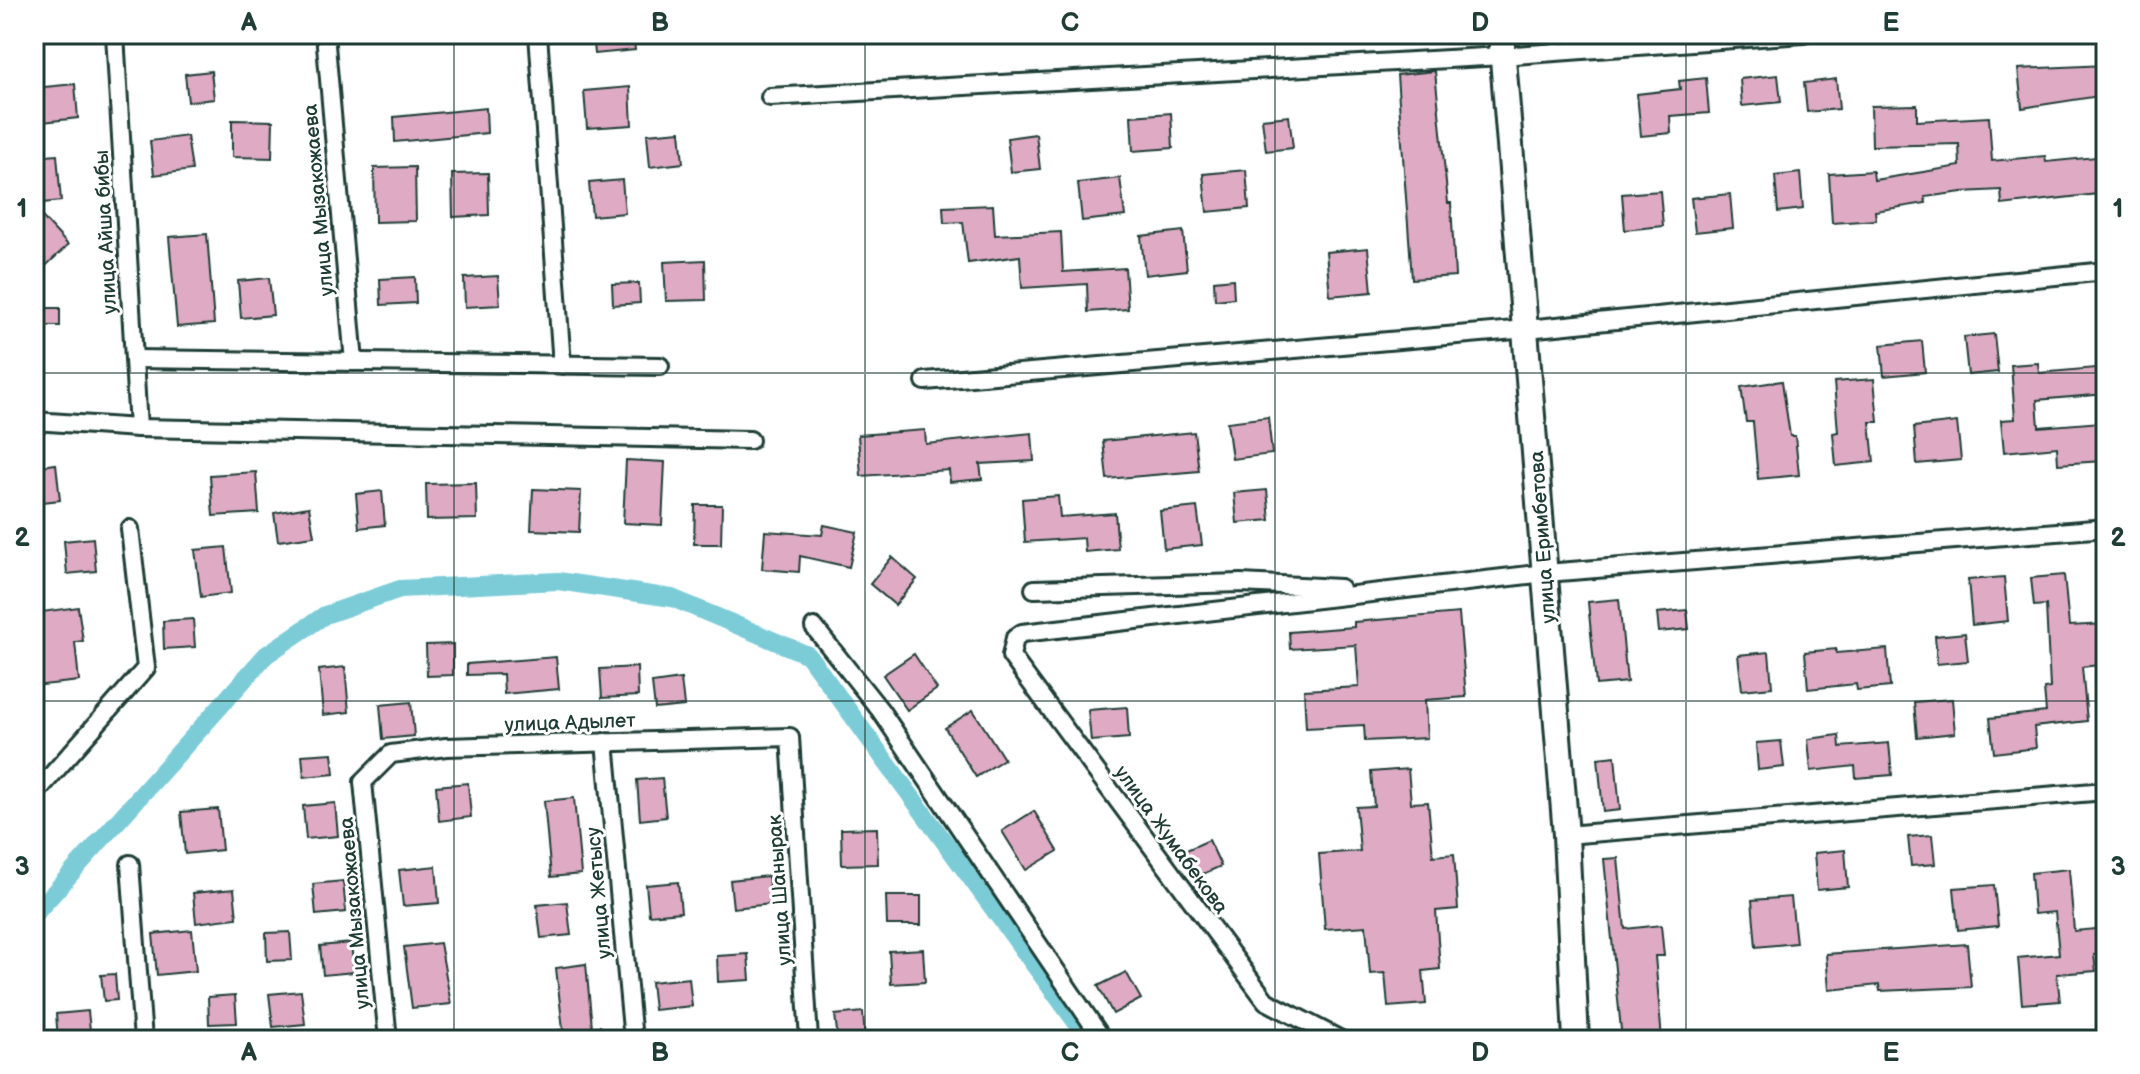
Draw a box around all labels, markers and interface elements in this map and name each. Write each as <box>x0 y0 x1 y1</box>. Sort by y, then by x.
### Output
text: A <box>240 8 257 39</box>
text: B <box>651 8 669 39</box>
text: C <box>1061 8 1079 39</box>
text: D <box>1471 8 1489 39</box>
text: E <box>1883 8 1900 39</box>
street label: улица Мызакожаева <box>299 103 339 297</box>
street label: улица Айша бибы <box>90 149 122 315</box>
text: 1 <box>17 194 27 225</box>
text: 1 <box>2113 194 2123 225</box>
street label: улица Еримбетова <box>1525 450 1561 624</box>
text: 2 <box>14 523 30 554</box>
text: 2 <box>2110 523 2126 554</box>
street label: улица Адылет <box>504 709 637 737</box>
street label: улица Жумабекова <box>1109 761 1233 919</box>
street label: улица Шанырак <box>763 813 797 966</box>
street label: улица Мызакожаева <box>335 816 375 1010</box>
street label: улица Жетысу <box>581 826 617 960</box>
text: 3 <box>14 852 30 883</box>
text: 3 <box>2110 852 2126 883</box>
text: A <box>240 1038 257 1069</box>
text: B <box>651 1038 669 1069</box>
text: C <box>1061 1038 1079 1069</box>
text: D <box>1471 1038 1489 1069</box>
text: E <box>1883 1038 1900 1069</box>

